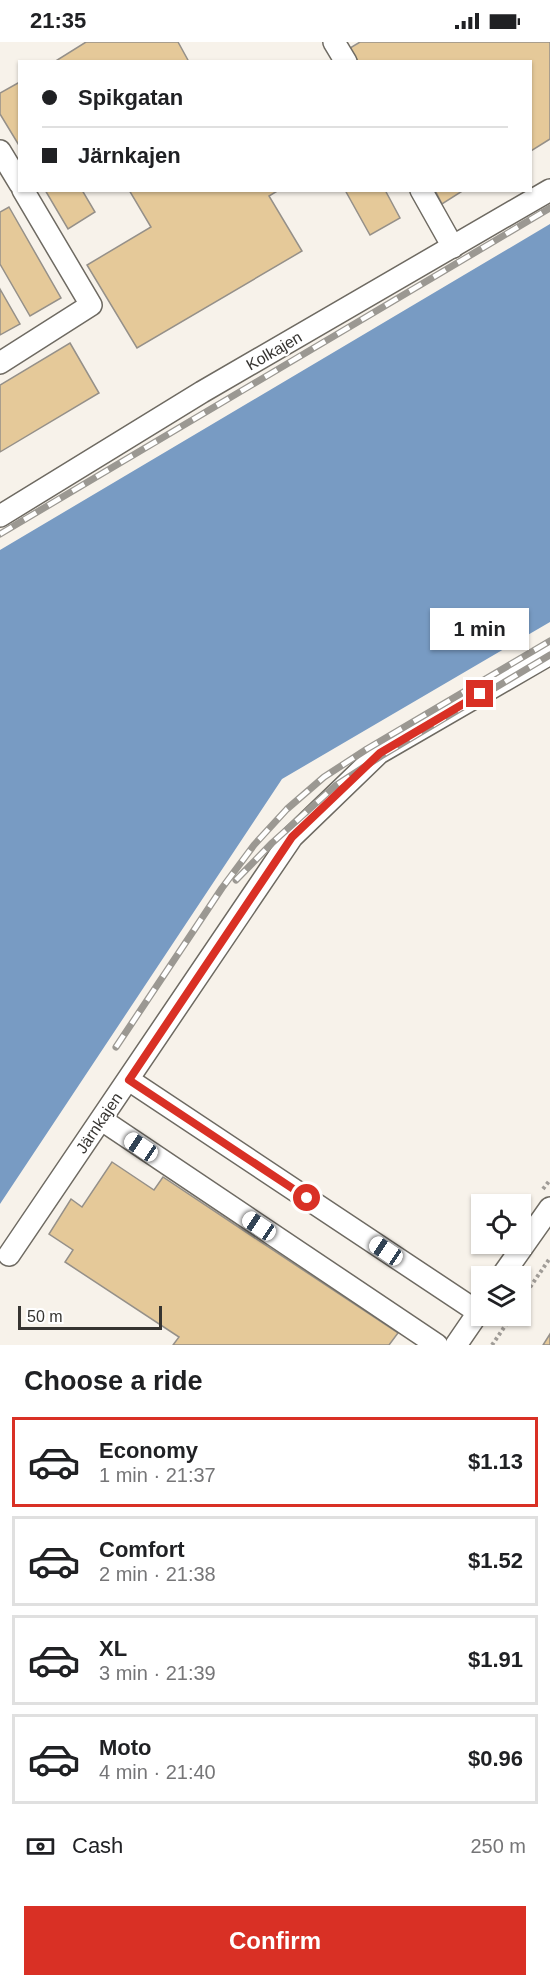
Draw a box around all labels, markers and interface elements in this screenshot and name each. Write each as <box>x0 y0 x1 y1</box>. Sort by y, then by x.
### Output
text: 21:35 <box>30 8 86 33</box>
text: Spikgatan <box>78 85 183 110</box>
text: Järnkajen <box>78 143 181 168</box>
street label: Kolkajen <box>243 328 305 374</box>
callout: 1 min <box>430 607 530 649</box>
text: 1 min <box>453 618 506 640</box>
route end <box>466 680 493 707</box>
street label: Järnkajen <box>73 1089 125 1157</box>
car <box>121 1129 161 1165</box>
route start <box>293 1184 320 1211</box>
map controls <box>471 1194 531 1326</box>
button: locate <box>471 1194 531 1254</box>
car <box>239 1208 279 1244</box>
car <box>366 1233 406 1269</box>
button: layers <box>471 1266 531 1326</box>
scale bar <box>18 1303 162 1330</box>
text: 50 m <box>27 1308 63 1325</box>
text: Choose a ride <box>24 1366 203 1396</box>
icon: car <box>27 1435 81 1489</box>
text: Economy <box>99 1438 198 1463</box>
text: $1.13 <box>468 1449 523 1474</box>
text: 1 min · 21:37 <box>99 1464 216 1486</box>
icon: car <box>27 1534 81 1588</box>
text: Comfort <box>99 1537 185 1562</box>
text: $1.52 <box>468 1548 523 1573</box>
text: 2 min · 21:38 <box>99 1563 216 1585</box>
icon: car <box>27 1633 81 1687</box>
text: XL <box>99 1636 127 1661</box>
text: $1.91 <box>468 1647 523 1672</box>
text: 3 min · 21:39 <box>99 1662 216 1684</box>
icon: car <box>27 1732 81 1786</box>
text: Moto <box>99 1735 152 1760</box>
text: $0.96 <box>468 1746 523 1771</box>
text: 4 min · 21:40 <box>99 1761 216 1783</box>
icon: cash <box>24 1830 57 1863</box>
text: Cash <box>72 1833 123 1858</box>
text: 250 m <box>470 1835 526 1857</box>
button: Confirm <box>24 1906 526 1975</box>

